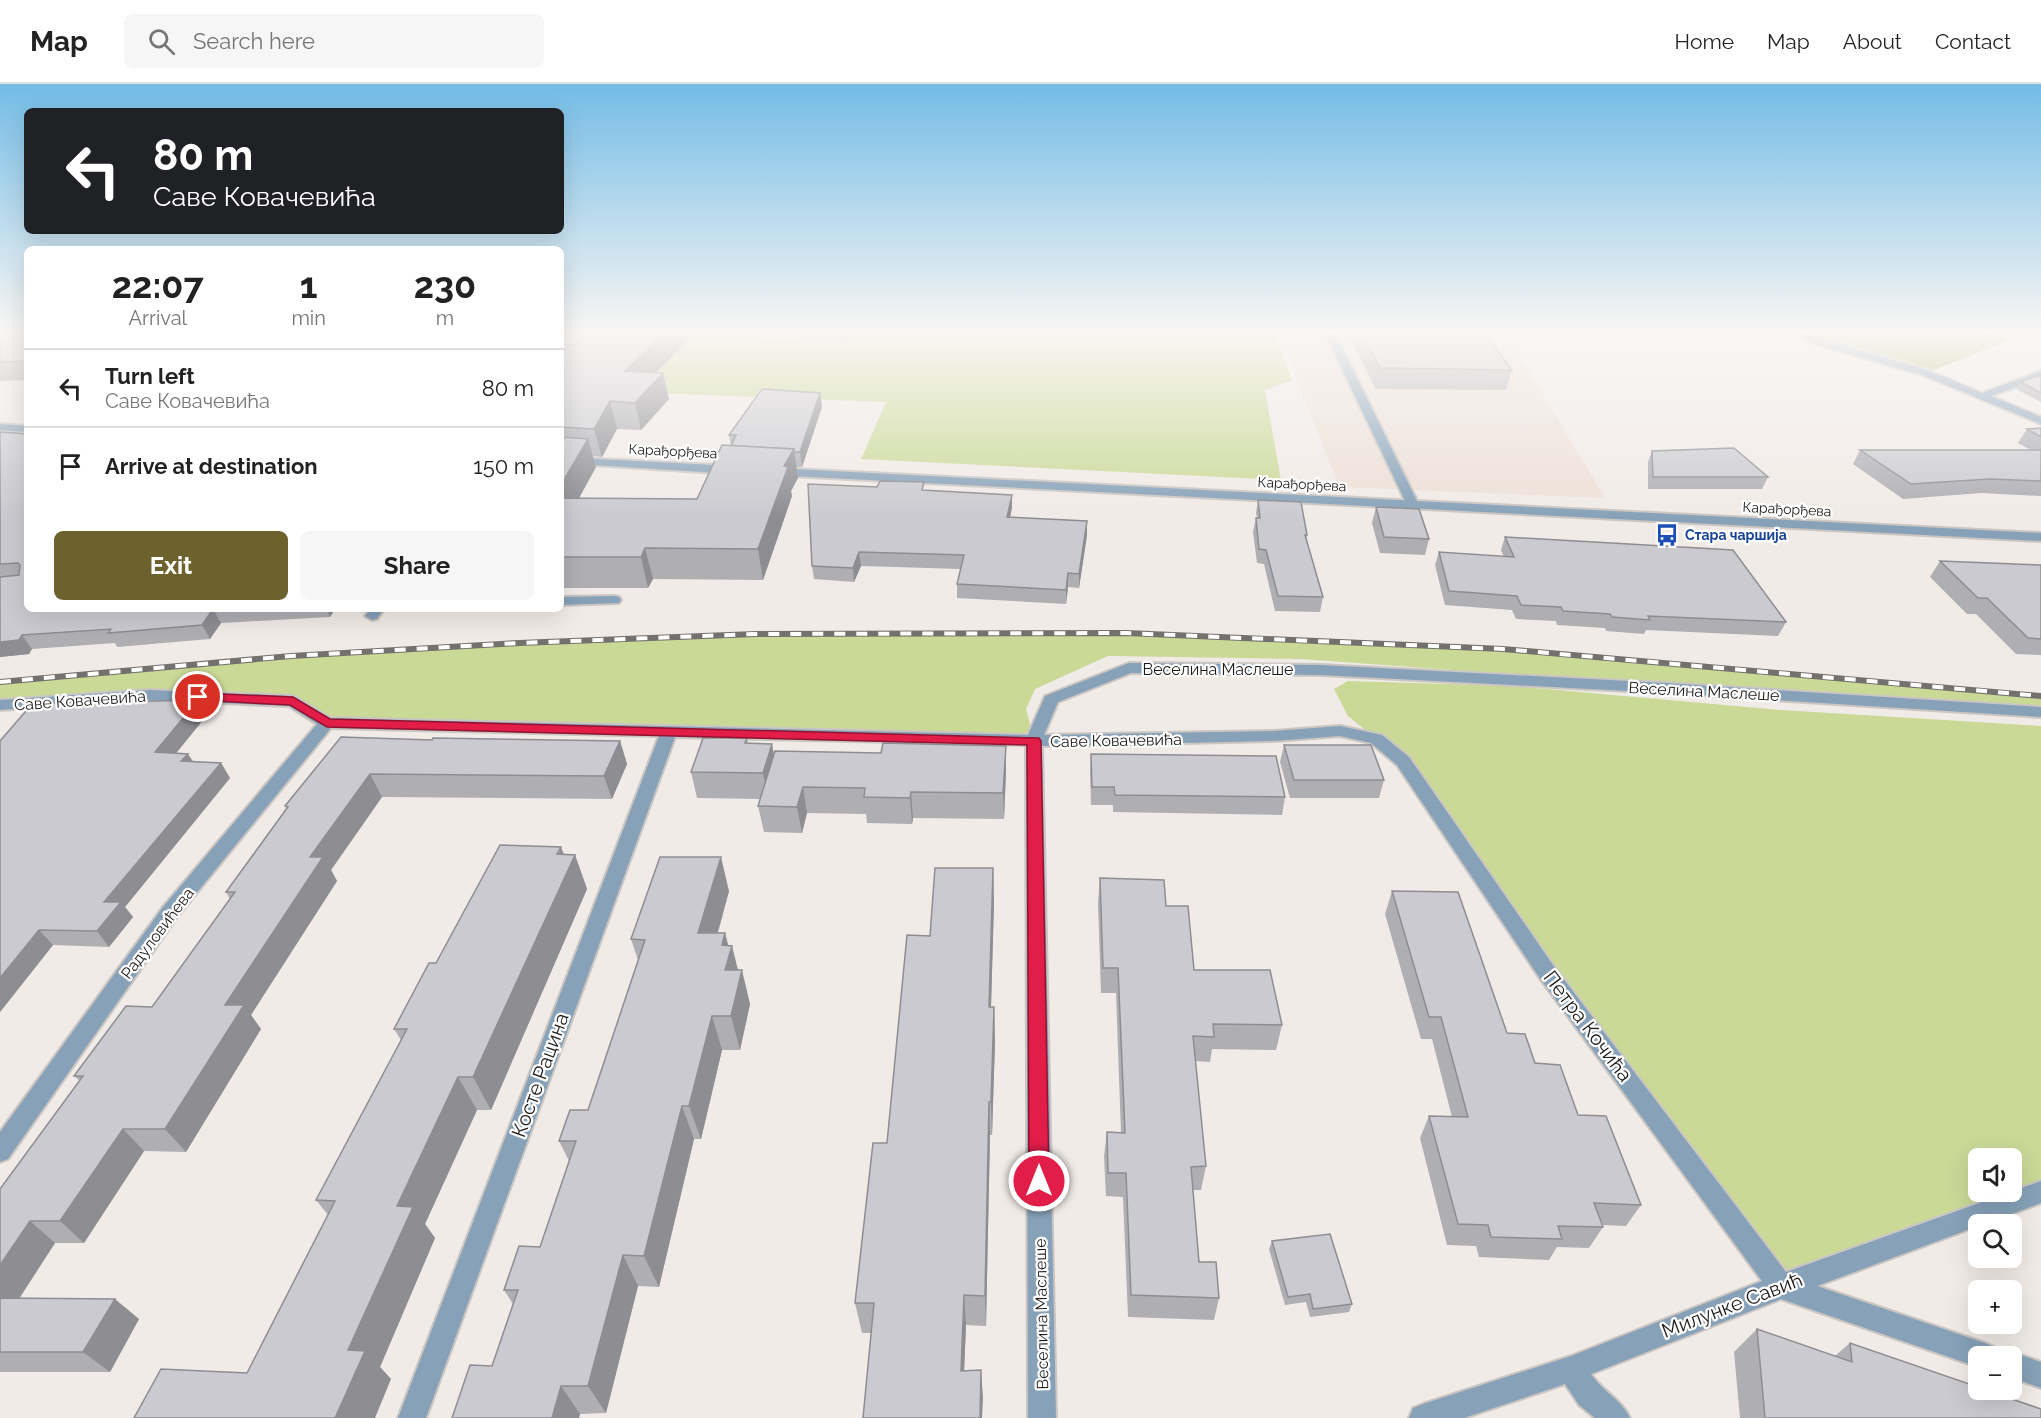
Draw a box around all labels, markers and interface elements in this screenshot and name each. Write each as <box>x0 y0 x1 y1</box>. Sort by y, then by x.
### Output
search box <box>124 14 544 68</box>
text: Map <box>30 25 88 58</box>
icon: search <box>145 25 178 58</box>
text: Search here <box>193 28 315 54</box>
text: Home <box>1675 29 1734 54</box>
text: Map <box>1767 29 1810 54</box>
text: About <box>1843 29 1902 54</box>
text: Contact <box>1935 29 2011 54</box>
text: 80 m <box>153 131 253 180</box>
icon: left <box>54 132 132 210</box>
text: Саве Ковачевића <box>153 181 376 212</box>
text: 22:07 <box>112 264 204 306</box>
text: 1 <box>300 264 318 306</box>
text: 230 <box>414 264 476 306</box>
text: Arrival <box>128 306 187 330</box>
text: min <box>291 306 326 330</box>
text: m <box>436 306 454 330</box>
text: Turn left <box>105 363 195 389</box>
icon: left <box>54 372 87 405</box>
text: 80 m <box>482 375 534 401</box>
text: Саве Ковачевића <box>105 389 270 413</box>
street label: Карађорђева <box>628 441 718 461</box>
icon: arrive <box>54 450 87 483</box>
text: Arrive at destination <box>105 453 318 479</box>
text: 150 m <box>473 453 534 479</box>
street label: Карађорђева <box>1257 474 1347 494</box>
street label: Карађорђева <box>1742 499 1832 519</box>
bus stop icon: Стара чаршија <box>1654 522 1680 548</box>
place label: Стара чаршија <box>1685 527 1787 543</box>
button: Exit <box>54 531 288 600</box>
button: Share <box>300 531 534 600</box>
street label: Веселина Маслеше <box>1143 660 1294 679</box>
pin <box>172 671 223 722</box>
street label: Веселина Маслеше <box>1628 678 1780 705</box>
icon: arrive <box>181 680 214 713</box>
street label: Саве Ковачевића <box>14 686 147 715</box>
street label: Саве Ковачевића <box>1050 730 1182 751</box>
street label: Радуловићева <box>117 884 198 983</box>
street label: Петра Кочића <box>1538 966 1638 1086</box>
street label: Косте Рацина <box>506 1010 574 1140</box>
map controls <box>1968 1148 2022 1400</box>
button: sound <box>1968 1148 2022 1202</box>
position arrow <box>1007 1149 1071 1213</box>
button: search <box>1968 1214 2022 1268</box>
street label: Веселина Маслеше <box>1031 1238 1052 1390</box>
street label: Милунке Савић <box>1658 1267 1806 1343</box>
button: + <box>1968 1280 2022 1334</box>
button: − <box>1968 1346 2022 1400</box>

